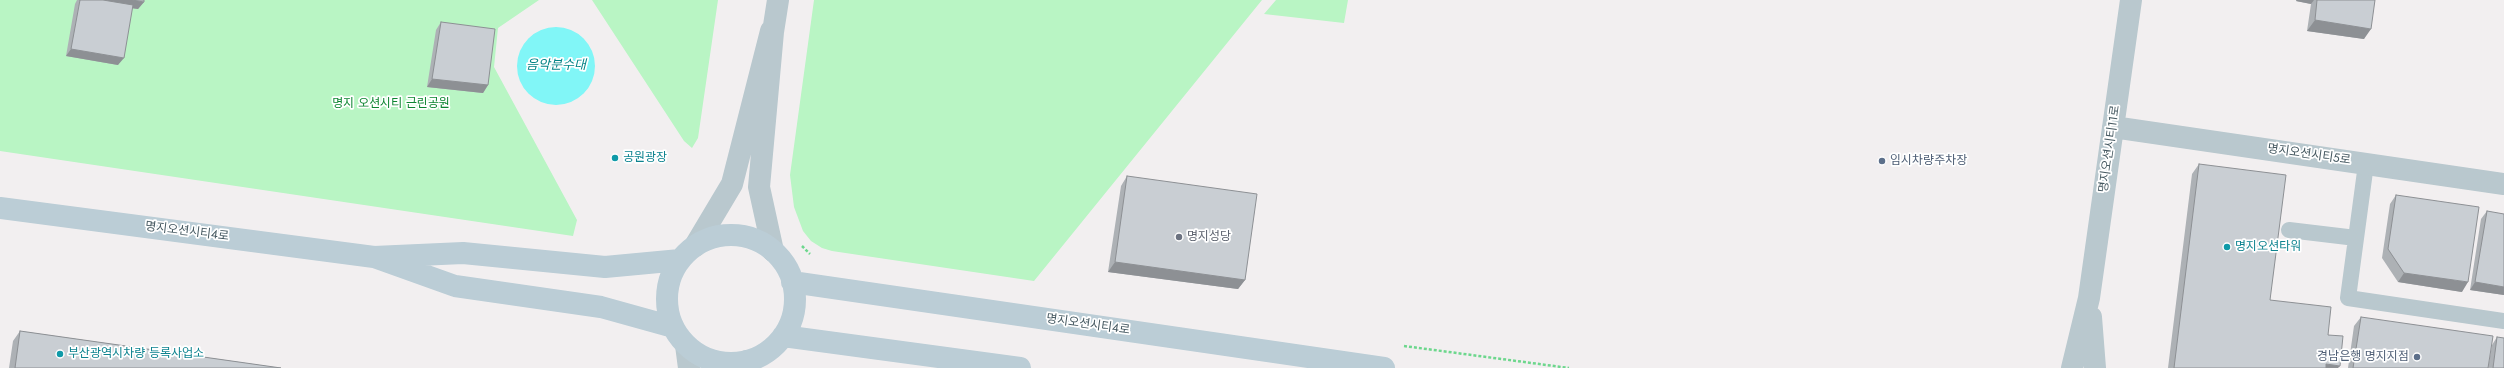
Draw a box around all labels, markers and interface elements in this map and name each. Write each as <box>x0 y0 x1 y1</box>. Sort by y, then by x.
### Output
water label: 음악분수대 <box>526 58 586 74</box>
park label: 명지 오션시티 근린공원 <box>332 97 450 111</box>
street label: 명지오션시티11로 <box>2097 104 2123 194</box>
street label: 명지오션시티5로 <box>2266 142 2352 168</box>
place label: 공원광장 <box>623 151 667 165</box>
marker: 공원광장 <box>610 153 620 163</box>
place label: 임시차량주차장 <box>1890 154 1967 168</box>
marker: 임시차량주차장 <box>1877 156 1887 166</box>
street label: 명지오션시티4로 <box>144 220 230 244</box>
place label: 명지성당 <box>1187 230 1231 244</box>
marker: 명지성당 <box>1174 232 1184 242</box>
place label: 명지오션타워 <box>2235 240 2301 254</box>
marker: 명지오션타워 <box>2222 242 2232 252</box>
street label: 명지오션시티4로 <box>1045 312 1131 338</box>
place label: 부산광역시차량 등록사업소 <box>68 347 204 361</box>
marker: 부산광역시차량 등록사업소 <box>55 349 65 359</box>
place label: 경남은행 명지지점 <box>2317 350 2409 364</box>
marker: 경남은행 명지지점 <box>2412 352 2422 362</box>

